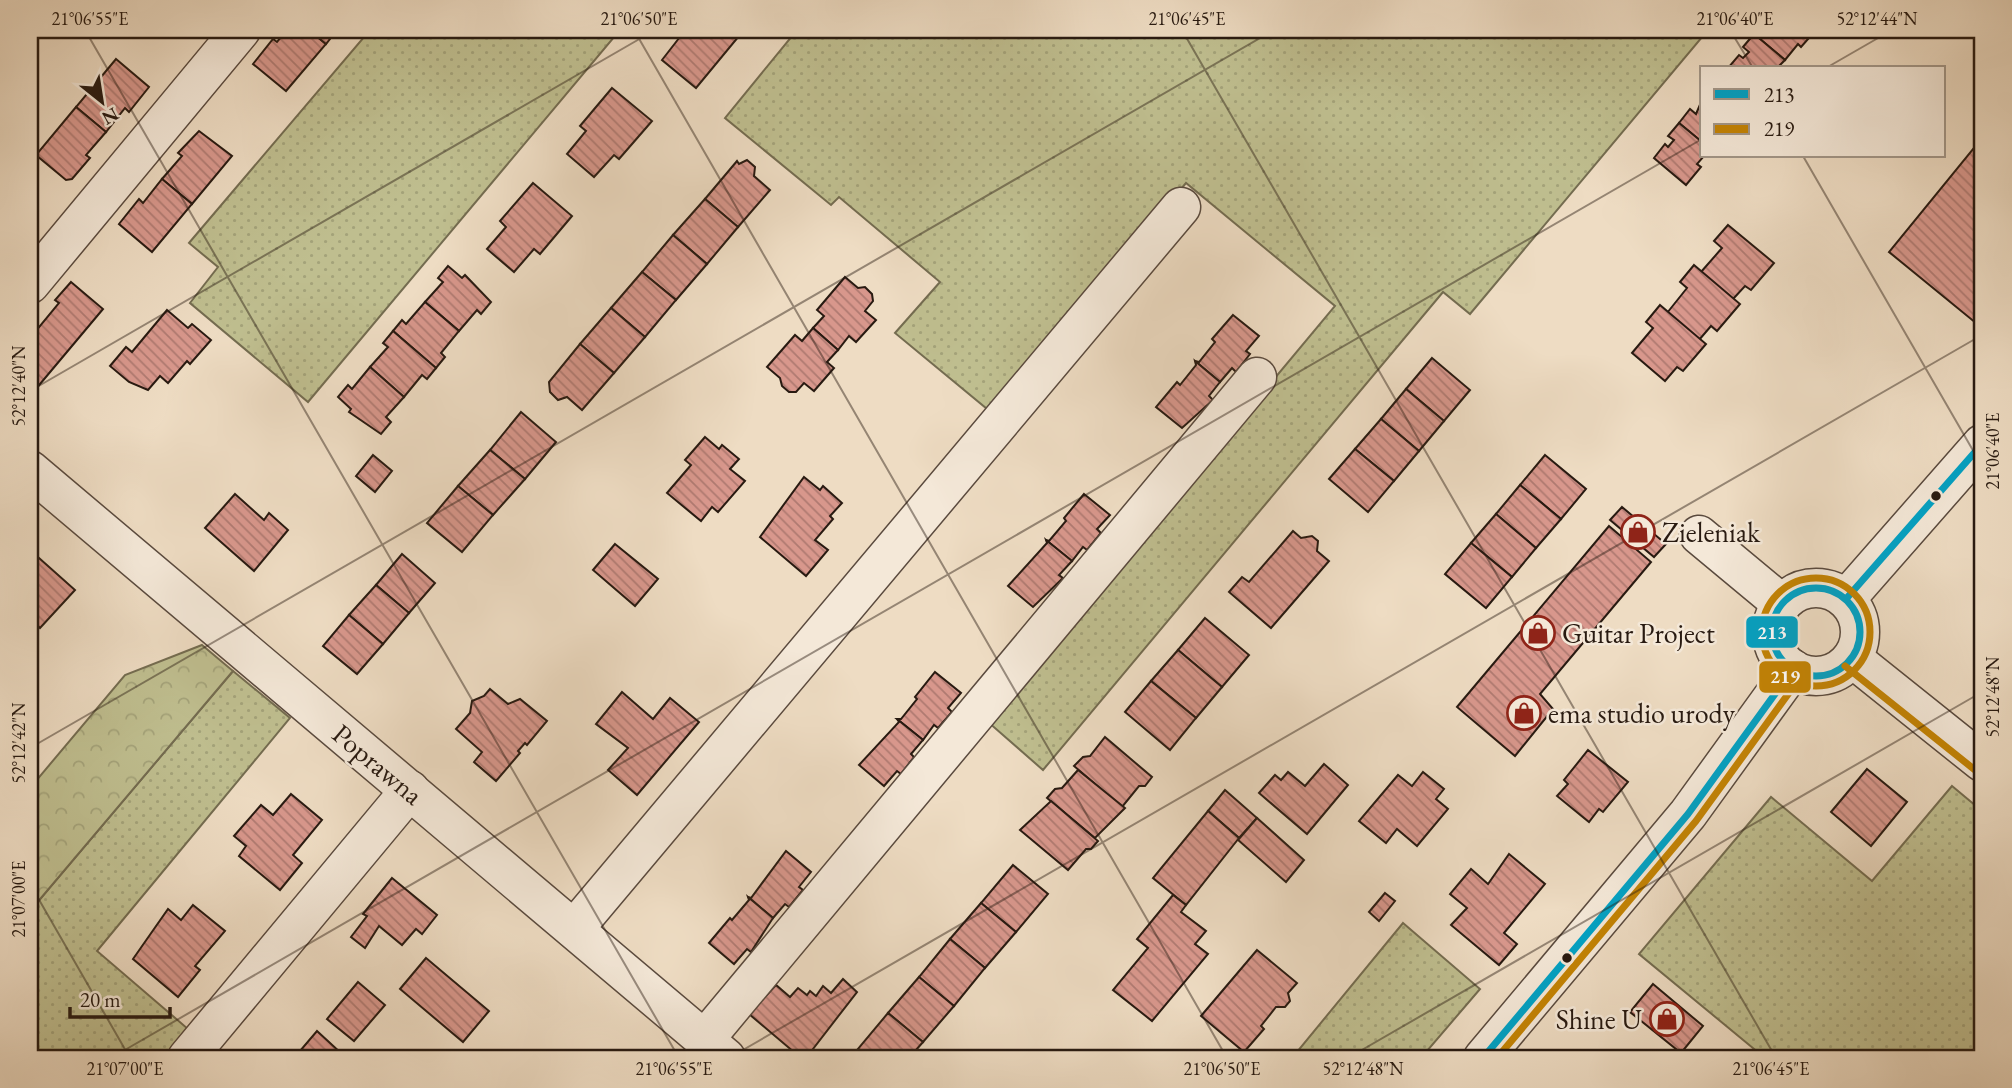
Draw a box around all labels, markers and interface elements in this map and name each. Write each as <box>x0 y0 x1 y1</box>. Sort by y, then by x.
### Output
text: 21°06'55"E <box>52 7 128 30</box>
text: 21°06'50"E <box>601 7 677 30</box>
text: 21°06'45"E <box>1149 7 1225 30</box>
text: 21°06'40"E <box>1697 7 1773 30</box>
text: 52°12'44"N <box>1837 7 1918 30</box>
north arrow <box>66 66 136 136</box>
legend <box>1700 66 1946 158</box>
text: 213 <box>1764 81 1794 108</box>
text: N <box>97 102 123 131</box>
text: 219 <box>1764 115 1794 142</box>
text: 52°12'40"N <box>7 345 30 426</box>
text: 21°06'40"E <box>1981 413 2004 489</box>
unlabelled marker <box>1929 489 1943 503</box>
shop icon: Zieleniak <box>1619 513 1657 551</box>
place label: Zieleniak <box>1662 514 1761 550</box>
shop icon: Guitar Project <box>1519 614 1557 652</box>
place label: Guitar Project <box>1562 615 1715 651</box>
line badge: 213 <box>1745 615 1799 649</box>
text: 213 <box>1757 620 1787 645</box>
text: 52°12'48"N <box>1981 656 2004 737</box>
line badge: 219 <box>1758 660 1812 694</box>
text: 219 <box>1770 664 1800 689</box>
shop icon: ema studio urody <box>1505 694 1543 732</box>
place label: ema studio urody <box>1548 695 1736 731</box>
text: 52°12'42"N <box>7 702 30 783</box>
street label: Poprawna <box>325 716 431 813</box>
text: 21°07'00"E <box>7 861 30 937</box>
unlabelled marker <box>1560 951 1574 965</box>
scale bar <box>70 976 170 1020</box>
text: 20 m <box>80 986 121 1013</box>
shop icon: Shine U <box>1648 1000 1686 1038</box>
place label: Shine U <box>1556 1001 1642 1037</box>
text: 21°07'00"E <box>87 1057 163 1080</box>
text: 21°06'55"E <box>636 1057 712 1080</box>
text: 21°06'50"E <box>1184 1057 1260 1080</box>
text: 52°12'48"N <box>1323 1057 1404 1080</box>
text: 21°06'45"E <box>1733 1057 1809 1080</box>

